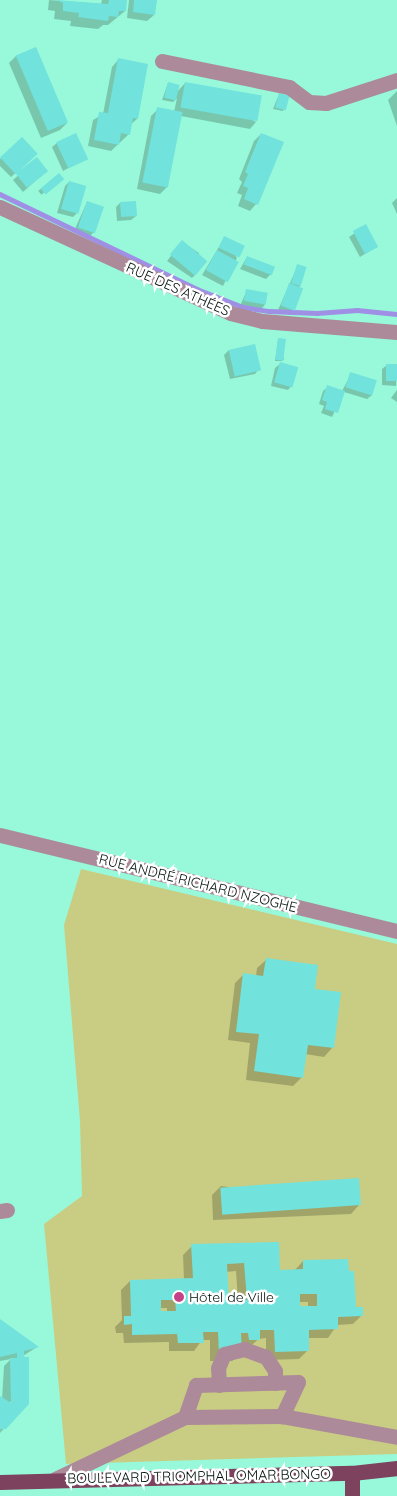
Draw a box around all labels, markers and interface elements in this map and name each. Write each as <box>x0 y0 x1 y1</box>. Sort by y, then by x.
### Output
street label: RUE DES ATHÉES <box>124 259 232 319</box>
street label: RUE ANDRÉ RICHARD NZOGHE <box>97 850 299 916</box>
place label: Hôtel de Ville <box>189 1289 274 1305</box>
marker: Hôtel de Ville <box>173 1291 185 1303</box>
street label: BOULEVARD TRIOMPHAL OMAR BONGO <box>67 1465 331 1487</box>

